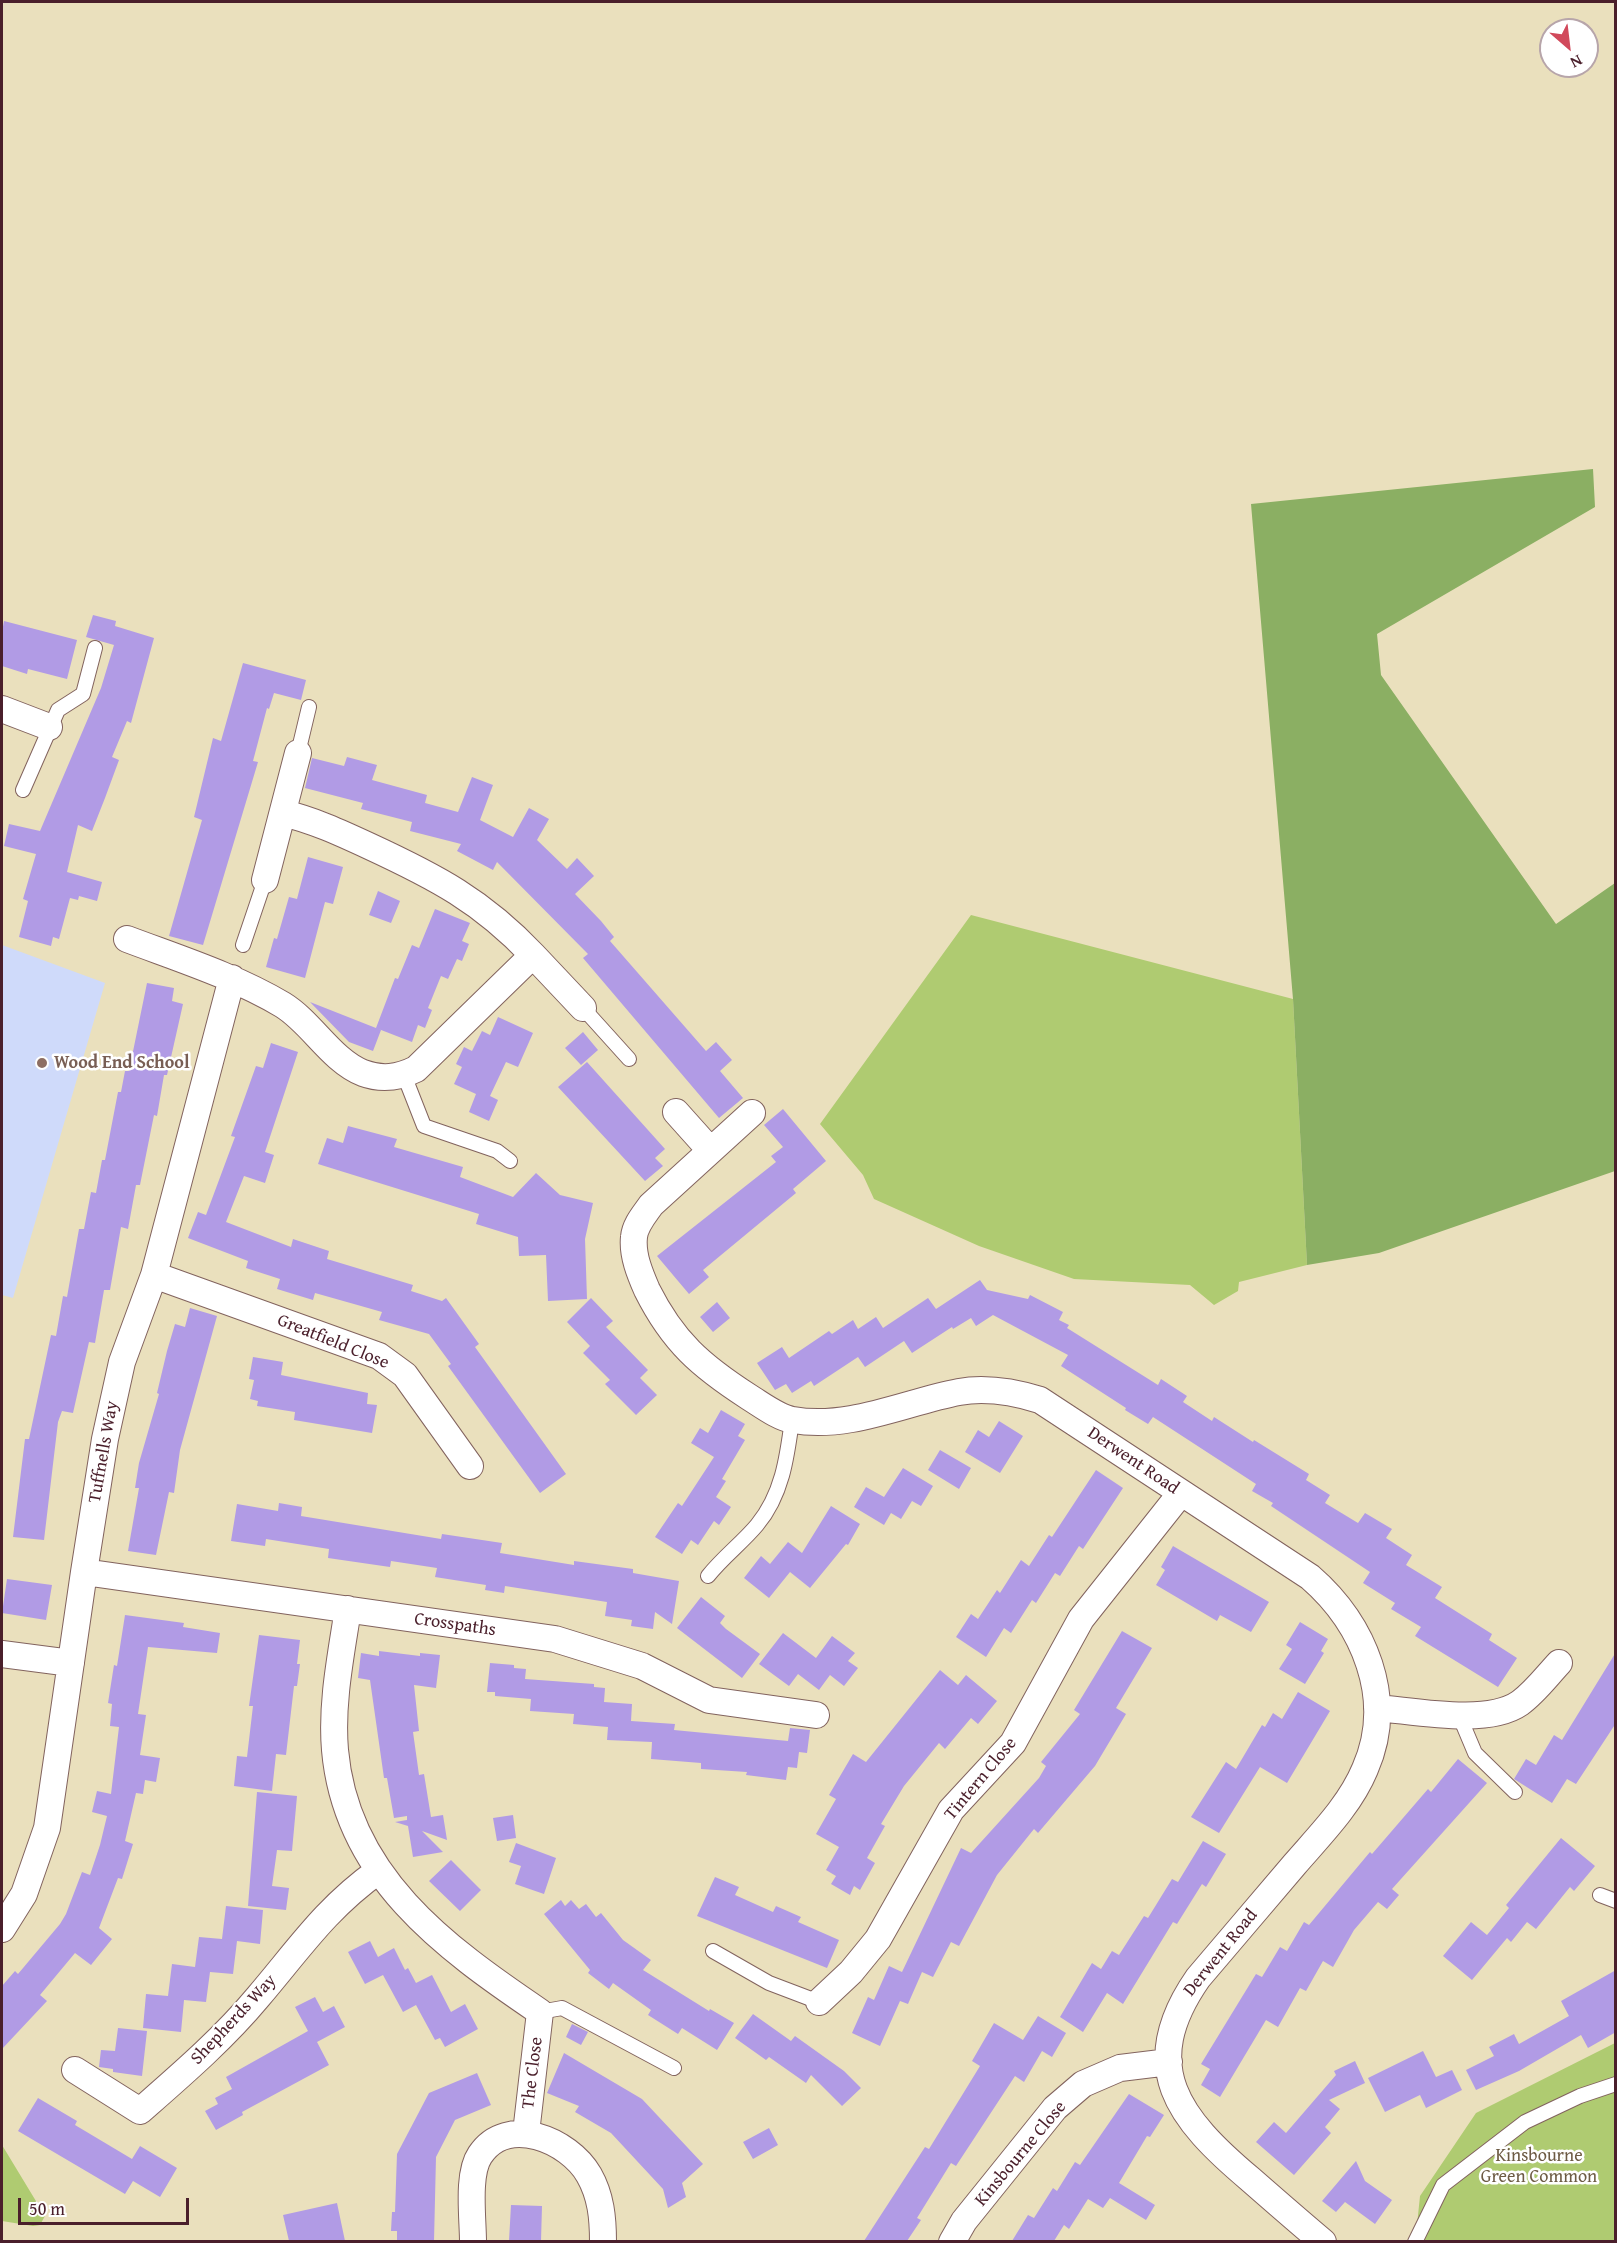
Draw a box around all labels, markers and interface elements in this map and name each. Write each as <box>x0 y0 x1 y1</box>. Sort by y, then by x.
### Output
north arrow <box>1539 18 1599 78</box>
text: N <box>1566 49 1587 75</box>
place label: Wood End School <box>54 1052 189 1074</box>
marker: Wood End School <box>35 1056 49 1070</box>
street label: Greatfield Close <box>274 1310 392 1374</box>
street label: Tuffnells Way <box>84 1399 124 1505</box>
street label: Derwent Road <box>1083 1422 1183 1500</box>
street label: Crosspaths <box>413 1609 497 1641</box>
street label: Tintern Close <box>940 1733 1022 1825</box>
street label: Derwent Road <box>1179 1905 1263 2001</box>
street label: Shepherds Way <box>187 1970 281 2070</box>
street label: The Close <box>518 2036 548 2110</box>
street label: Kinsbourne Close <box>971 2097 1071 2211</box>
park label: Kinsbourne Green Common <box>1481 2145 1597 2188</box>
scale bar <box>21 2186 192 2224</box>
text: 50 m <box>29 2195 65 2222</box>

